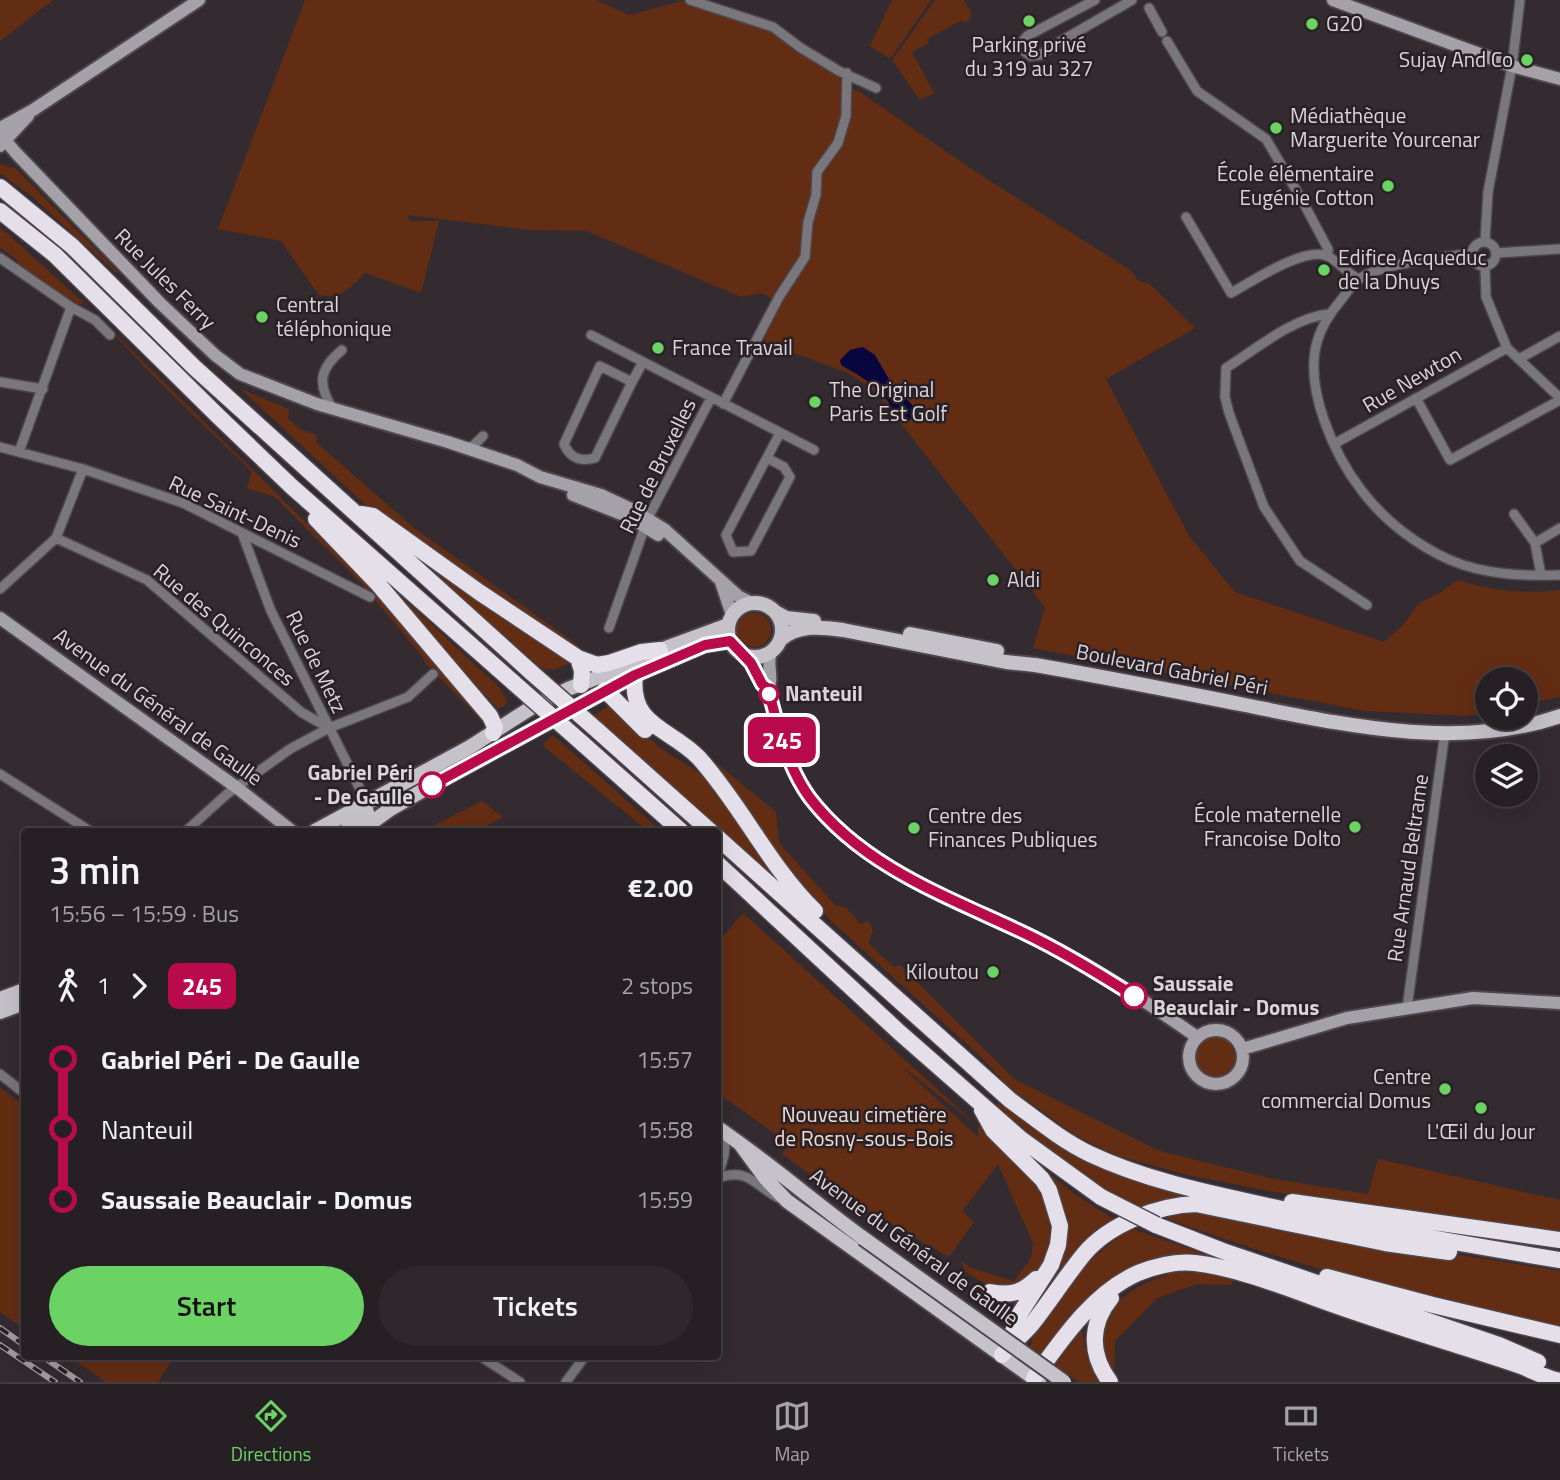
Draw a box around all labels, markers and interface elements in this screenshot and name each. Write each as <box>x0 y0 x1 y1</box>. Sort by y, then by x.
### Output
place label: G20 <box>1326 7 1362 39</box>
marker: Parking privé du 319 au 327 <box>1021 13 1037 29</box>
marker: G20 <box>1304 16 1320 32</box>
place label: Parking privé du 319 au 327 <box>965 28 1093 84</box>
place label: Sujay And Co <box>1399 43 1513 75</box>
marker: Sujay And Co <box>1519 52 1535 68</box>
place label: Médiathèque Marguerite Yourcenar <box>1290 99 1480 155</box>
marker: Médiathèque Marguerite Yourcenar <box>1268 120 1284 136</box>
place label: École élémentaire Eugénie Cotton <box>1217 157 1374 213</box>
marker: École élémentaire Eugénie Cotton <box>1380 178 1396 194</box>
street label: Rue Jules Ferry <box>108 220 224 336</box>
place label: Edifice Acqueduc de la Dhuys <box>1338 241 1487 297</box>
marker: Edifice Acqueduc de la Dhuys <box>1316 262 1332 278</box>
place label: Central téléphonique <box>276 288 392 344</box>
marker: Central téléphonique <box>254 309 270 325</box>
place label: France Travail <box>672 331 793 363</box>
street label: Rue Newton <box>1356 338 1467 420</box>
marker: France Travail <box>650 340 666 356</box>
place label: The Original Paris Est Golf <box>829 373 947 429</box>
street label: Rue de Bruxelles <box>611 393 704 539</box>
marker: The Original Paris Est Golf <box>807 394 823 410</box>
street label: Rue Saint-Denis <box>164 466 307 556</box>
street label: Rue des Quinconces <box>147 555 303 693</box>
place label: Aldi <box>1007 563 1040 595</box>
marker: Aldi <box>985 572 1001 588</box>
street label: Rue de Metz <box>278 605 356 718</box>
street label: Avenue du Général de Gaulle <box>48 619 270 793</box>
street label: Boulevard Gabriel Péri <box>1073 635 1271 703</box>
map controls <box>1475 667 1538 807</box>
button: locate <box>1475 667 1538 730</box>
place label: Nanteuil <box>785 677 863 709</box>
marker: Nanteuil <box>759 684 779 704</box>
line badge: 245 <box>742 717 822 763</box>
text: 245 <box>762 722 802 758</box>
button: layers <box>1475 744 1538 807</box>
place label: Gabriel Péri - De Gaulle <box>307 756 413 812</box>
marker: Gabriel Péri - De Gaulle <box>419 772 445 798</box>
street label: Rue Arnaud Beltrame <box>1378 772 1436 964</box>
place label: École maternelle Francoise Dolto <box>1194 798 1341 854</box>
place label: Centre des Finances Publiques <box>928 799 1097 855</box>
marker: École maternelle Francoise Dolto <box>1347 819 1363 835</box>
marker: Centre des Finances Publiques <box>906 820 922 836</box>
text: 3 min <box>49 841 140 899</box>
text: €2.00 <box>628 868 693 907</box>
text: 15:56 – 15:59 · Bus <box>49 896 239 931</box>
place label: Kiloutou <box>906 955 979 987</box>
marker: Kiloutou <box>985 964 1001 980</box>
icon: walk <box>49 967 87 1005</box>
icon: forward <box>120 967 158 1005</box>
place label: Saussaie Beauclair - Domus <box>1153 967 1319 1023</box>
text: 1 <box>97 968 110 1003</box>
text: 245 <box>182 968 222 1004</box>
text: 2 stops <box>621 968 693 1003</box>
marker: Saussaie Beauclair - Domus <box>1121 983 1147 1009</box>
text: Gabriel Péri - De Gaulle <box>101 1040 360 1079</box>
text: 15:57 <box>636 1042 693 1077</box>
place label: Centre commercial Domus <box>1261 1060 1431 1116</box>
marker: Centre commercial Domus <box>1437 1081 1453 1097</box>
park label: Nouveau cimetière de Rosny-sous-Bois <box>774 1098 954 1154</box>
marker: L'Œil du Jour <box>1473 1100 1489 1116</box>
text: Nanteuil <box>101 1110 193 1149</box>
text: 15:58 <box>636 1112 693 1147</box>
place label: L'Œil du Jour <box>1427 1115 1535 1147</box>
street label: Avenue du Général de Gaulle <box>804 1159 1026 1333</box>
text: Saussaie Beauclair - Domus <box>101 1180 412 1219</box>
text: 15:59 <box>636 1182 693 1217</box>
button: Start <box>49 1266 364 1346</box>
button: Tickets <box>378 1266 693 1346</box>
tab: Directions <box>231 1397 311 1468</box>
tab: Map <box>773 1397 811 1468</box>
tab: Tickets <box>1273 1397 1329 1468</box>

